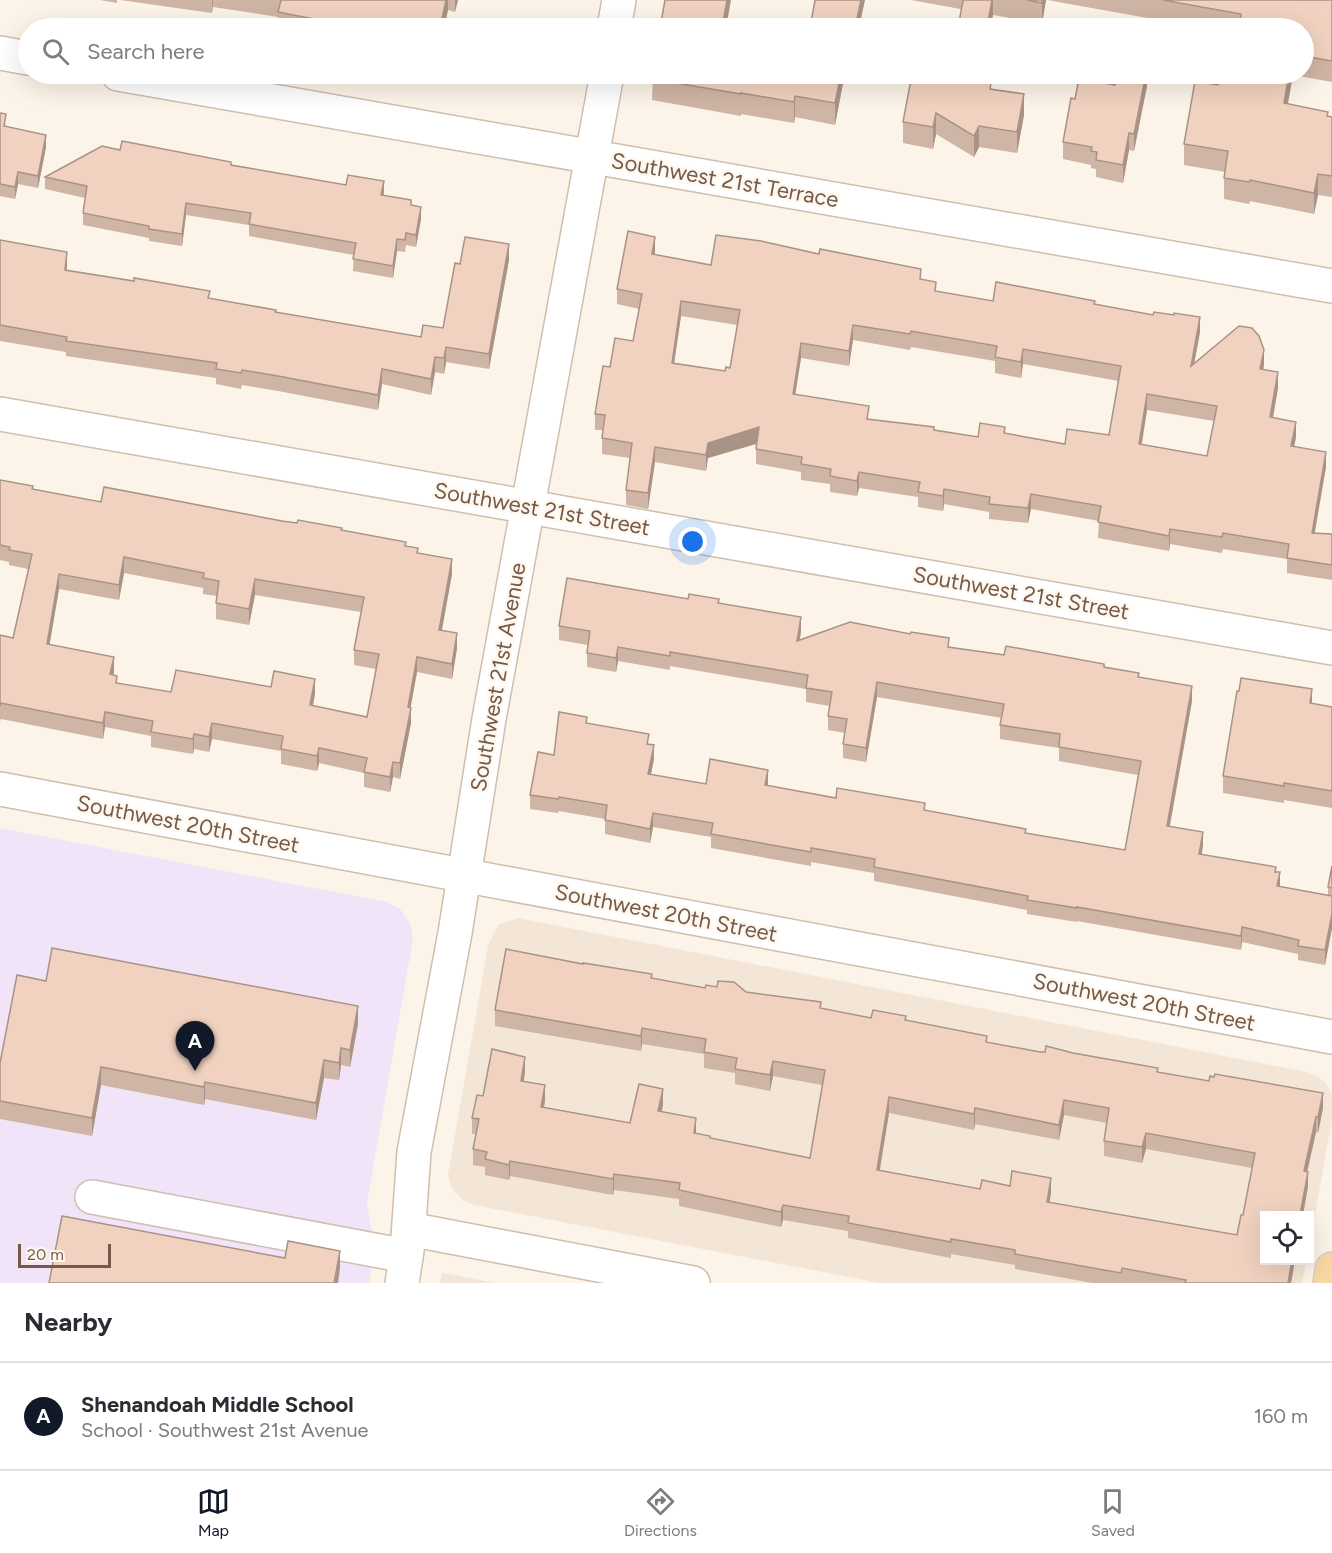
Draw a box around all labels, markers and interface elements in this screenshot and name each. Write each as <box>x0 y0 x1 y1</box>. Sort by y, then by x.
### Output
search box <box>18 18 1314 84</box>
icon: search <box>39 35 72 68</box>
text: Search here <box>87 38 205 65</box>
street label: Southwest 21st Terrace <box>609 147 841 213</box>
street label: Southwest 21st Street <box>432 477 652 541</box>
your location <box>678 527 707 556</box>
street label: Southwest 21st Avenue <box>465 561 531 793</box>
street label: Southwest 21st Street <box>911 561 1131 625</box>
street label: Southwest 20th Street <box>74 789 302 859</box>
street label: Southwest 20th Street <box>552 878 780 948</box>
street label: Southwest 20th Street <box>1030 967 1258 1037</box>
pin: A <box>176 1022 214 1071</box>
map controls <box>1260 1211 1314 1265</box>
button: locate <box>1260 1211 1314 1265</box>
scale bar <box>18 1241 111 1268</box>
text: 20 m <box>27 1245 64 1264</box>
text: Nearby <box>24 1306 112 1338</box>
text: Shenandoah Middle School <box>81 1391 354 1418</box>
text: A <box>36 1404 51 1428</box>
text: 160 m <box>1254 1404 1308 1428</box>
text: School · Southwest 21st Avenue <box>81 1418 369 1442</box>
tab: Map <box>197 1485 230 1540</box>
tab: Directions <box>624 1485 697 1540</box>
tab: Saved <box>1091 1485 1135 1540</box>

